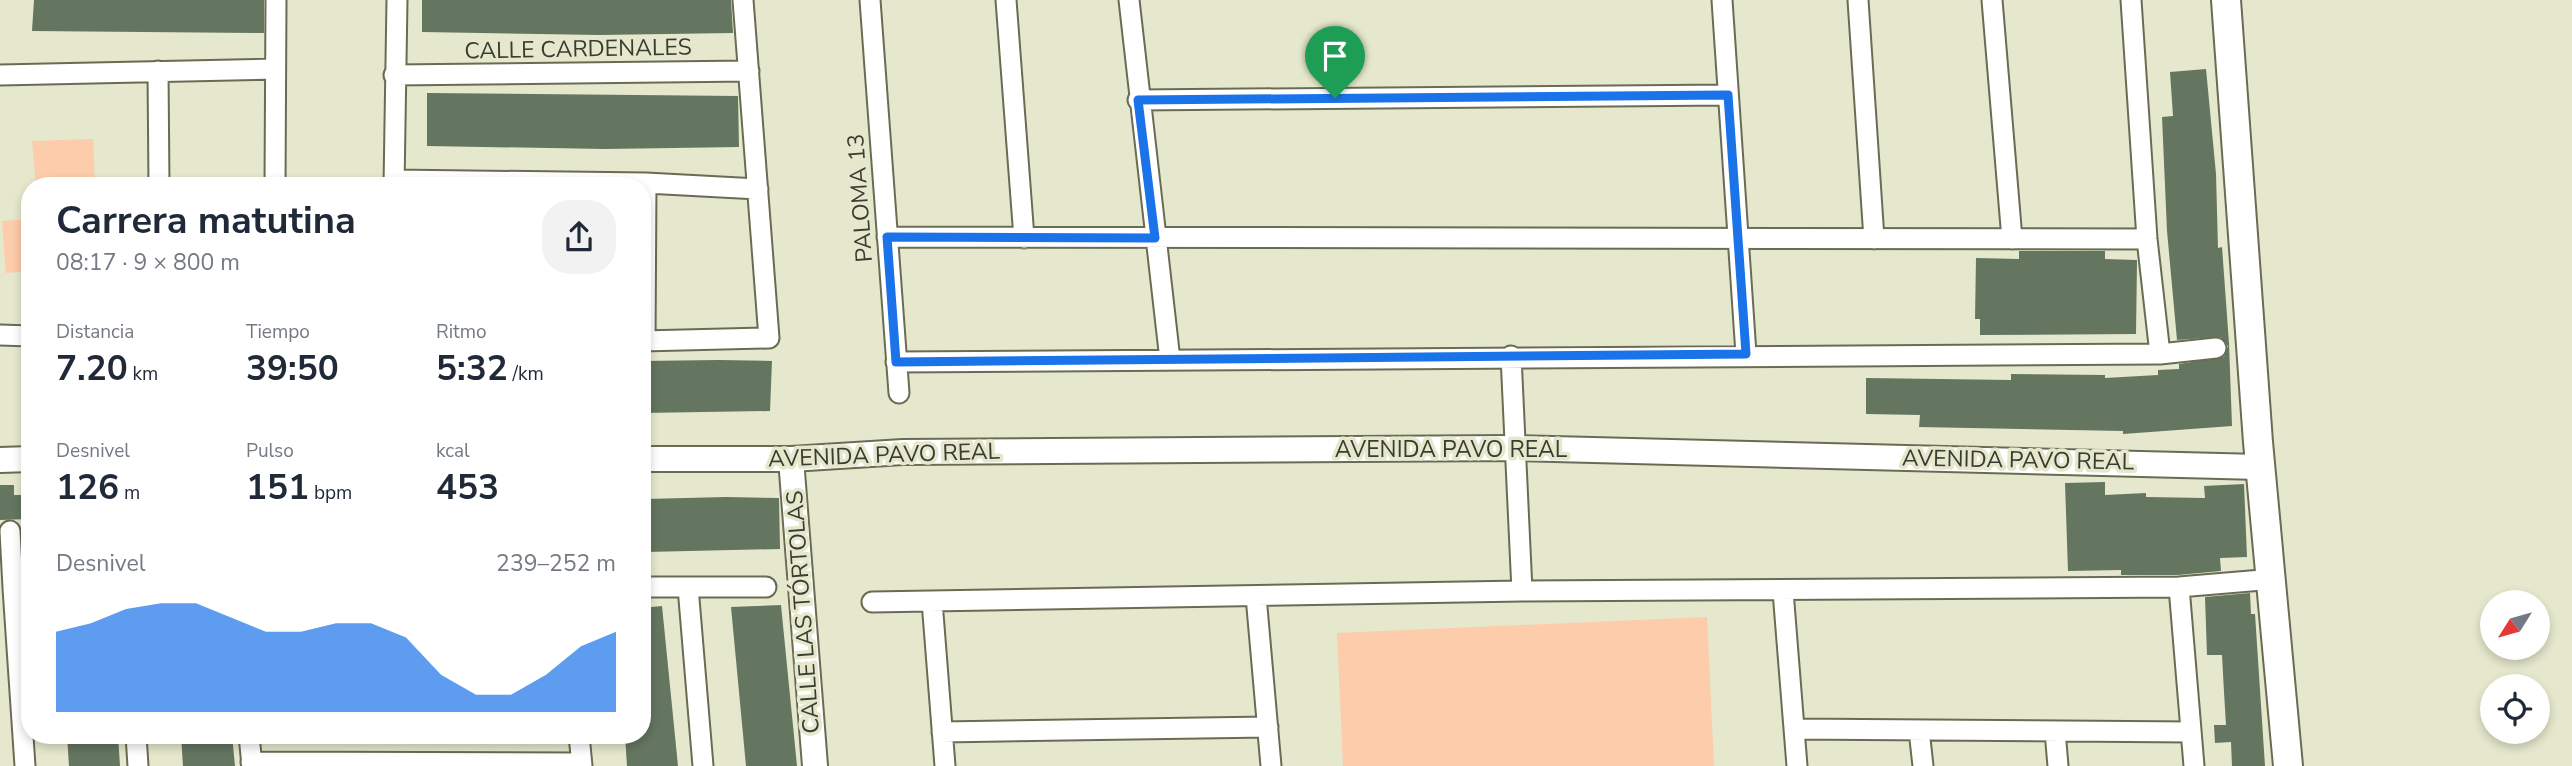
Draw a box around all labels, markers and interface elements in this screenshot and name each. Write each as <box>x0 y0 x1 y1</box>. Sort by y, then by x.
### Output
pin <box>1305 26 1365 98</box>
street label: CALLE CARDENALES <box>464 32 692 66</box>
icon: arrive <box>1316 37 1354 75</box>
street label: PALOMA 13 <box>840 133 880 263</box>
text: Carrera matutina <box>56 195 356 246</box>
button: share <box>542 200 616 274</box>
text: 08:17 · 9 × 800 m <box>56 247 240 278</box>
text: Distancia <box>56 319 134 345</box>
text: Tiempo <box>246 319 310 345</box>
text: Ritmo <box>436 319 487 345</box>
text: 7.20 <box>56 345 128 392</box>
text: 39:50 <box>246 345 339 392</box>
text: 5:32 <box>436 345 508 392</box>
text: km <box>128 361 158 387</box>
text: /km <box>508 361 544 387</box>
street label: AVENIDA PAVO REAL <box>1335 434 1568 465</box>
street label: AVENIDA PAVO REAL <box>767 435 1001 475</box>
text: Desnivel <box>56 438 130 464</box>
text: Pulso <box>246 438 294 464</box>
text: kcal <box>436 438 470 464</box>
street label: AVENIDA PAVO REAL <box>1902 442 2135 478</box>
text: 126 <box>56 464 119 511</box>
text: 151 <box>246 464 309 511</box>
text: 453 <box>436 464 499 511</box>
text: m <box>119 480 140 506</box>
text: bpm <box>309 480 352 506</box>
street label: CALLE LAS TÓRTOLAS <box>779 489 827 735</box>
text: Desnivel <box>56 548 146 579</box>
text: 239–252 m <box>496 548 616 579</box>
north arrow <box>2480 590 2550 660</box>
map controls <box>2480 590 2550 744</box>
button: locate <box>2480 674 2550 744</box>

